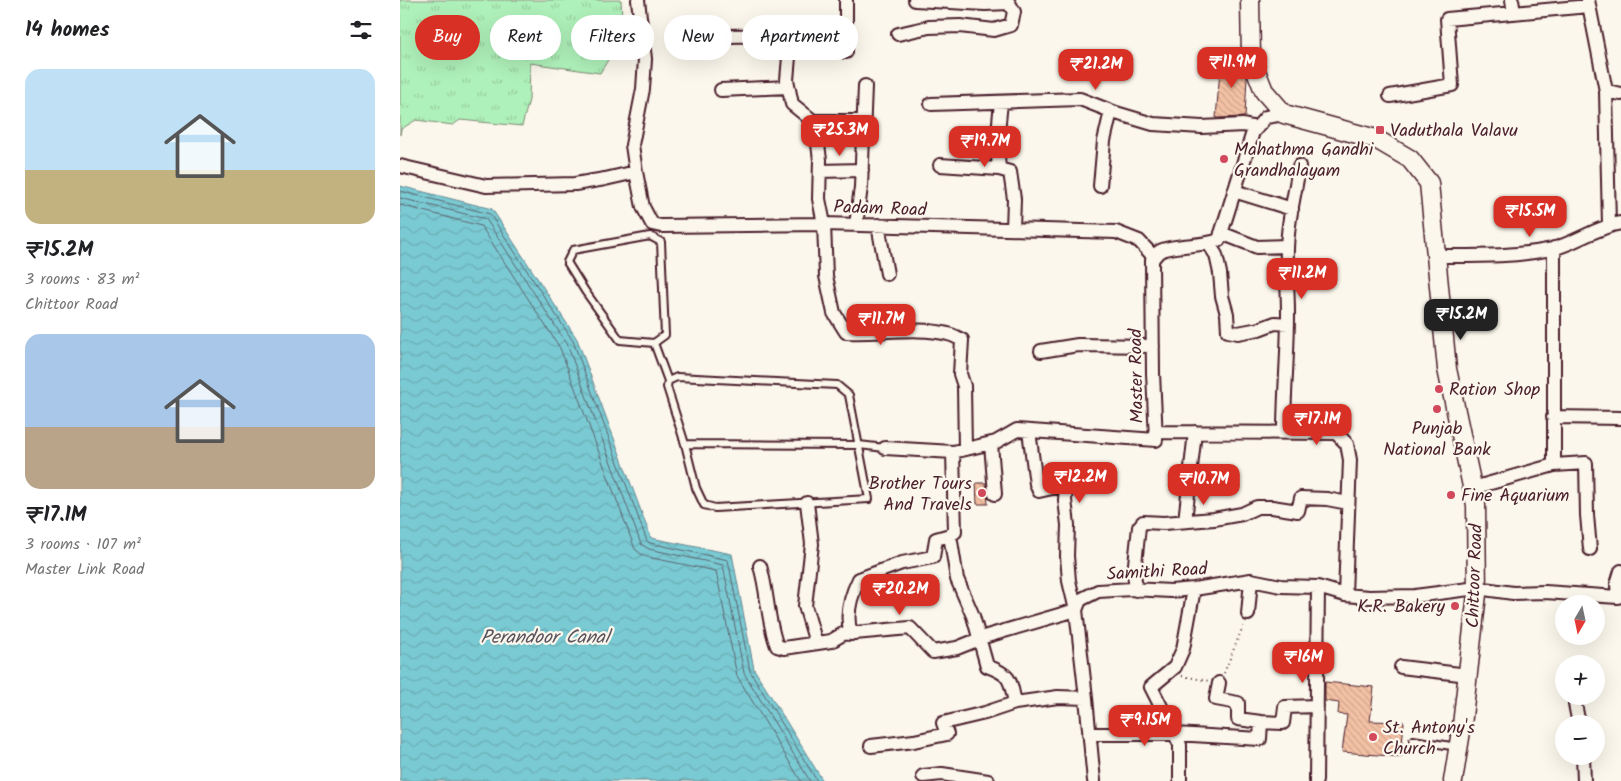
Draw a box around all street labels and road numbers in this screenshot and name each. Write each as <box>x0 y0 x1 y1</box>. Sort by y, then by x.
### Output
street label: Padam Road <box>833 193 928 226</box>
street label: Master Road <box>1122 327 1153 424</box>
street label: Chittoor Road <box>1459 522 1492 629</box>
street label: Samithi Road <box>1106 555 1209 590</box>

